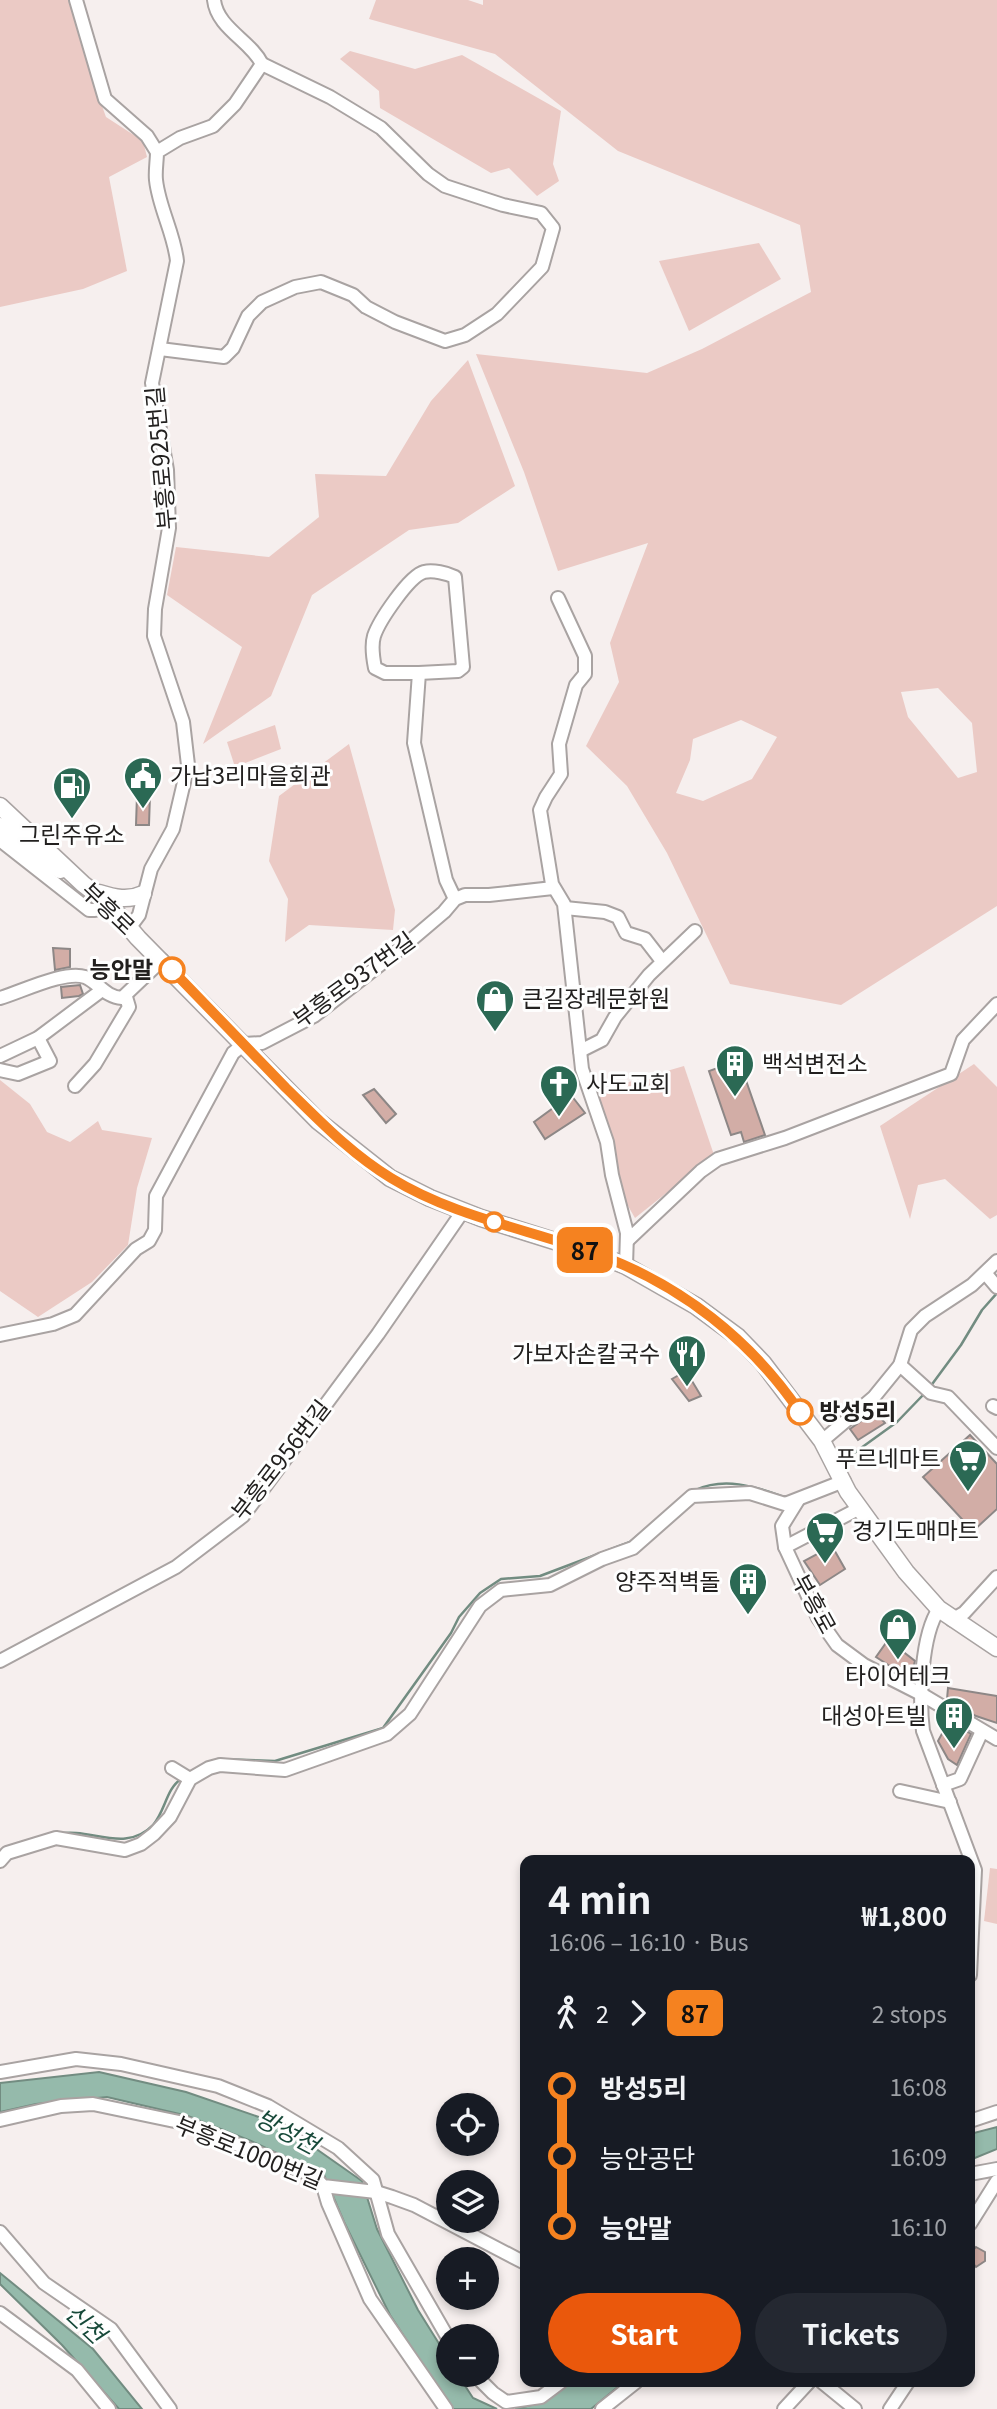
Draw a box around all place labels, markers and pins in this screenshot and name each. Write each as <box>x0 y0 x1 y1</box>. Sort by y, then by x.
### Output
public building icon: 가납3리마을회관 <box>122 755 164 810</box>
place label: 가납3리마을회관 <box>170 757 331 791</box>
fuel station icon: 그린주유소 <box>51 765 93 820</box>
place label: 그린주유소 <box>19 816 125 850</box>
place label: 능안말 <box>90 951 153 985</box>
marker: 능안말 <box>159 957 185 983</box>
shop icon: 큰길장례문화원 <box>474 978 516 1033</box>
place label: 큰길장례문화원 <box>522 980 670 1014</box>
building icon: 백석변전소 <box>714 1043 756 1098</box>
place label: 백석변전소 <box>762 1045 868 1079</box>
church icon: 사도교회 <box>538 1063 580 1118</box>
place label: 사도교회 <box>586 1065 671 1099</box>
unlabelled marker <box>484 1212 504 1232</box>
restaurant icon: 가보자손칼국수 <box>666 1333 708 1388</box>
place label: 가보자손칼국수 <box>512 1335 660 1369</box>
place label: 방성5리 <box>819 1393 896 1427</box>
marker: 방성5리 <box>787 1399 813 1425</box>
supermarket icon: 푸르네마트 <box>947 1438 989 1493</box>
place label: 푸르네마트 <box>835 1440 941 1474</box>
supermarket icon: 경기도매마트 <box>804 1510 846 1565</box>
place label: 경기도매마트 <box>852 1512 979 1546</box>
building icon: 양주적벽돌 <box>727 1561 769 1616</box>
place label: 양주적벽돌 <box>615 1563 721 1597</box>
shop icon: 타이어테크 <box>877 1606 919 1661</box>
place label: 타이어테크 <box>845 1657 951 1691</box>
building icon: 대성아트빌 <box>933 1695 975 1750</box>
place label: 대성아트빌 <box>821 1697 927 1731</box>

